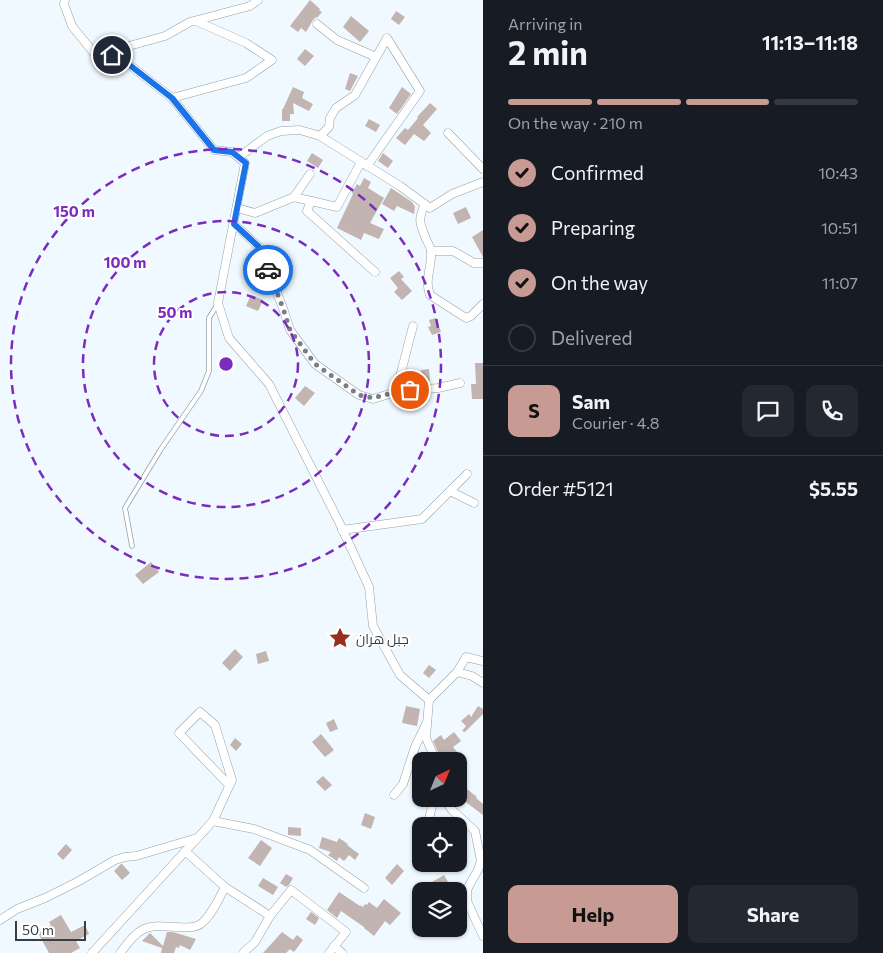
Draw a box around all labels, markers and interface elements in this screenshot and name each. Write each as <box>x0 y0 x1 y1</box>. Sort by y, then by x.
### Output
text: Arriving in <box>508 14 582 33</box>
text: 11:13–11:18 <box>762 31 858 54</box>
text: 2 min <box>508 32 588 72</box>
pin <box>91 34 133 76</box>
icon: home <box>98 41 126 69</box>
text: On the way · 210 m <box>508 113 643 132</box>
icon: check <box>508 159 536 187</box>
text: Confirmed <box>551 161 644 184</box>
text: 10:43 <box>818 163 858 182</box>
text: 150 m <box>53 202 95 220</box>
icon: check <box>508 214 536 242</box>
text: Preparing <box>551 216 635 239</box>
text: 10:51 <box>821 218 858 237</box>
courier <box>243 245 293 295</box>
text: 100 m <box>104 253 146 271</box>
icon: car <box>254 256 282 284</box>
icon: check <box>508 269 536 297</box>
text: On the way <box>551 271 648 294</box>
text: 11:07 <box>822 273 858 292</box>
text: 50 m <box>158 303 192 321</box>
text: Delivered <box>551 326 632 349</box>
centre of rings <box>217 355 235 373</box>
pin <box>389 369 431 411</box>
icon: bag <box>396 376 424 404</box>
button: chat <box>742 385 794 437</box>
button: phone <box>806 385 858 437</box>
text: Sam <box>572 390 610 413</box>
text: S <box>528 399 540 422</box>
text: Courier · 4.8 <box>572 413 659 432</box>
text: Order #5121 <box>508 477 614 500</box>
text: $5.55 <box>809 477 858 500</box>
place icon: جبل هران <box>327 625 353 651</box>
place label: جبل هران <box>356 630 409 647</box>
north arrow <box>412 752 468 808</box>
map controls <box>412 752 467 937</box>
button: locate <box>412 817 467 872</box>
button: layers <box>412 882 467 937</box>
button: Help <box>508 885 678 943</box>
button: Share <box>688 885 858 943</box>
scale bar <box>15 918 86 941</box>
text: 50 m <box>22 921 54 938</box>

